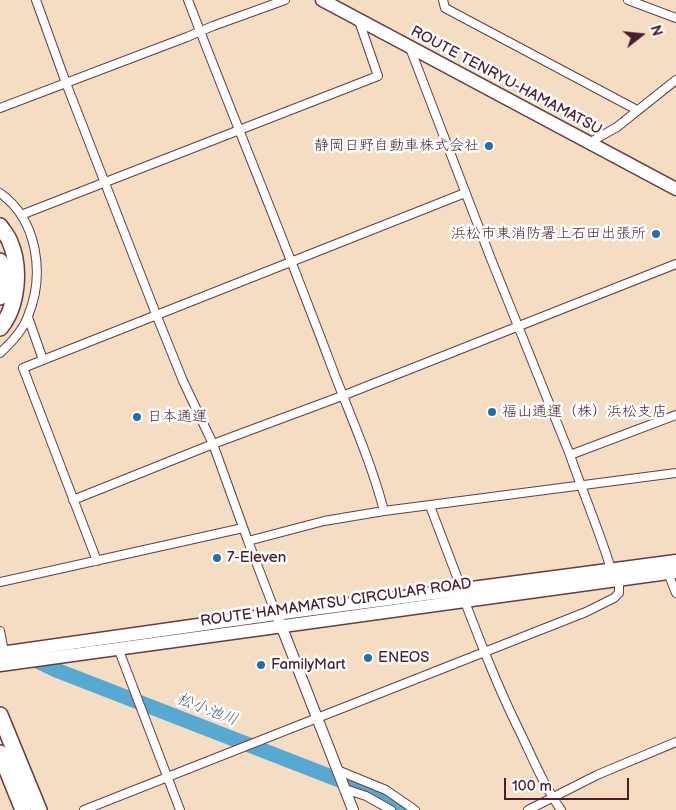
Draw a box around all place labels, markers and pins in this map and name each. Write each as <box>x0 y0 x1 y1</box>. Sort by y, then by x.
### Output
place label: 静岡日野自動車株式会社 <box>314 137 479 155</box>
marker: 静岡日野自動車株式会社 <box>483 140 495 152</box>
place label: 浜松市東消防署上石田出張所 <box>451 225 646 243</box>
marker: 浜松市東消防署上石田出張所 <box>650 228 662 240</box>
place label: 福山通運（株）浜松支店 <box>502 403 667 421</box>
marker: 福山通運（株）浜松支店 <box>486 406 498 418</box>
place label: 日本通運 <box>147 408 207 426</box>
marker: 日本通運 <box>131 411 143 423</box>
place label: 7-Eleven <box>227 549 286 567</box>
marker: 7-Eleven <box>211 552 223 564</box>
place label: ENEOS <box>378 649 429 667</box>
marker: ENEOS <box>362 652 374 664</box>
place label: FamilyMart <box>271 656 346 674</box>
marker: FamilyMart <box>255 659 267 671</box>

